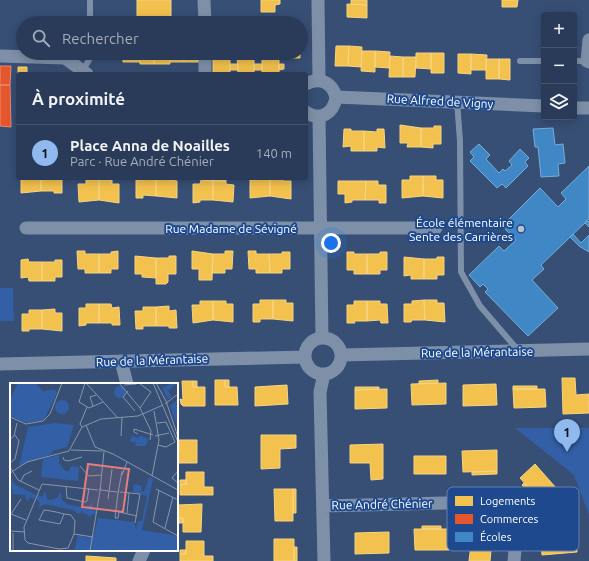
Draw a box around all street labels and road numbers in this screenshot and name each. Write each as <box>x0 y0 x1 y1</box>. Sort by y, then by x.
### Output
street label: Rue Alfred de Vigny <box>386 92 494 110</box>
street label: Rue Madame de Sévigné <box>165 222 297 235</box>
street label: Rue de la Mérantaise <box>421 345 533 359</box>
street label: Rue de la Mérantaise <box>96 352 208 368</box>
street label: Rue André Chénier <box>331 497 433 511</box>

